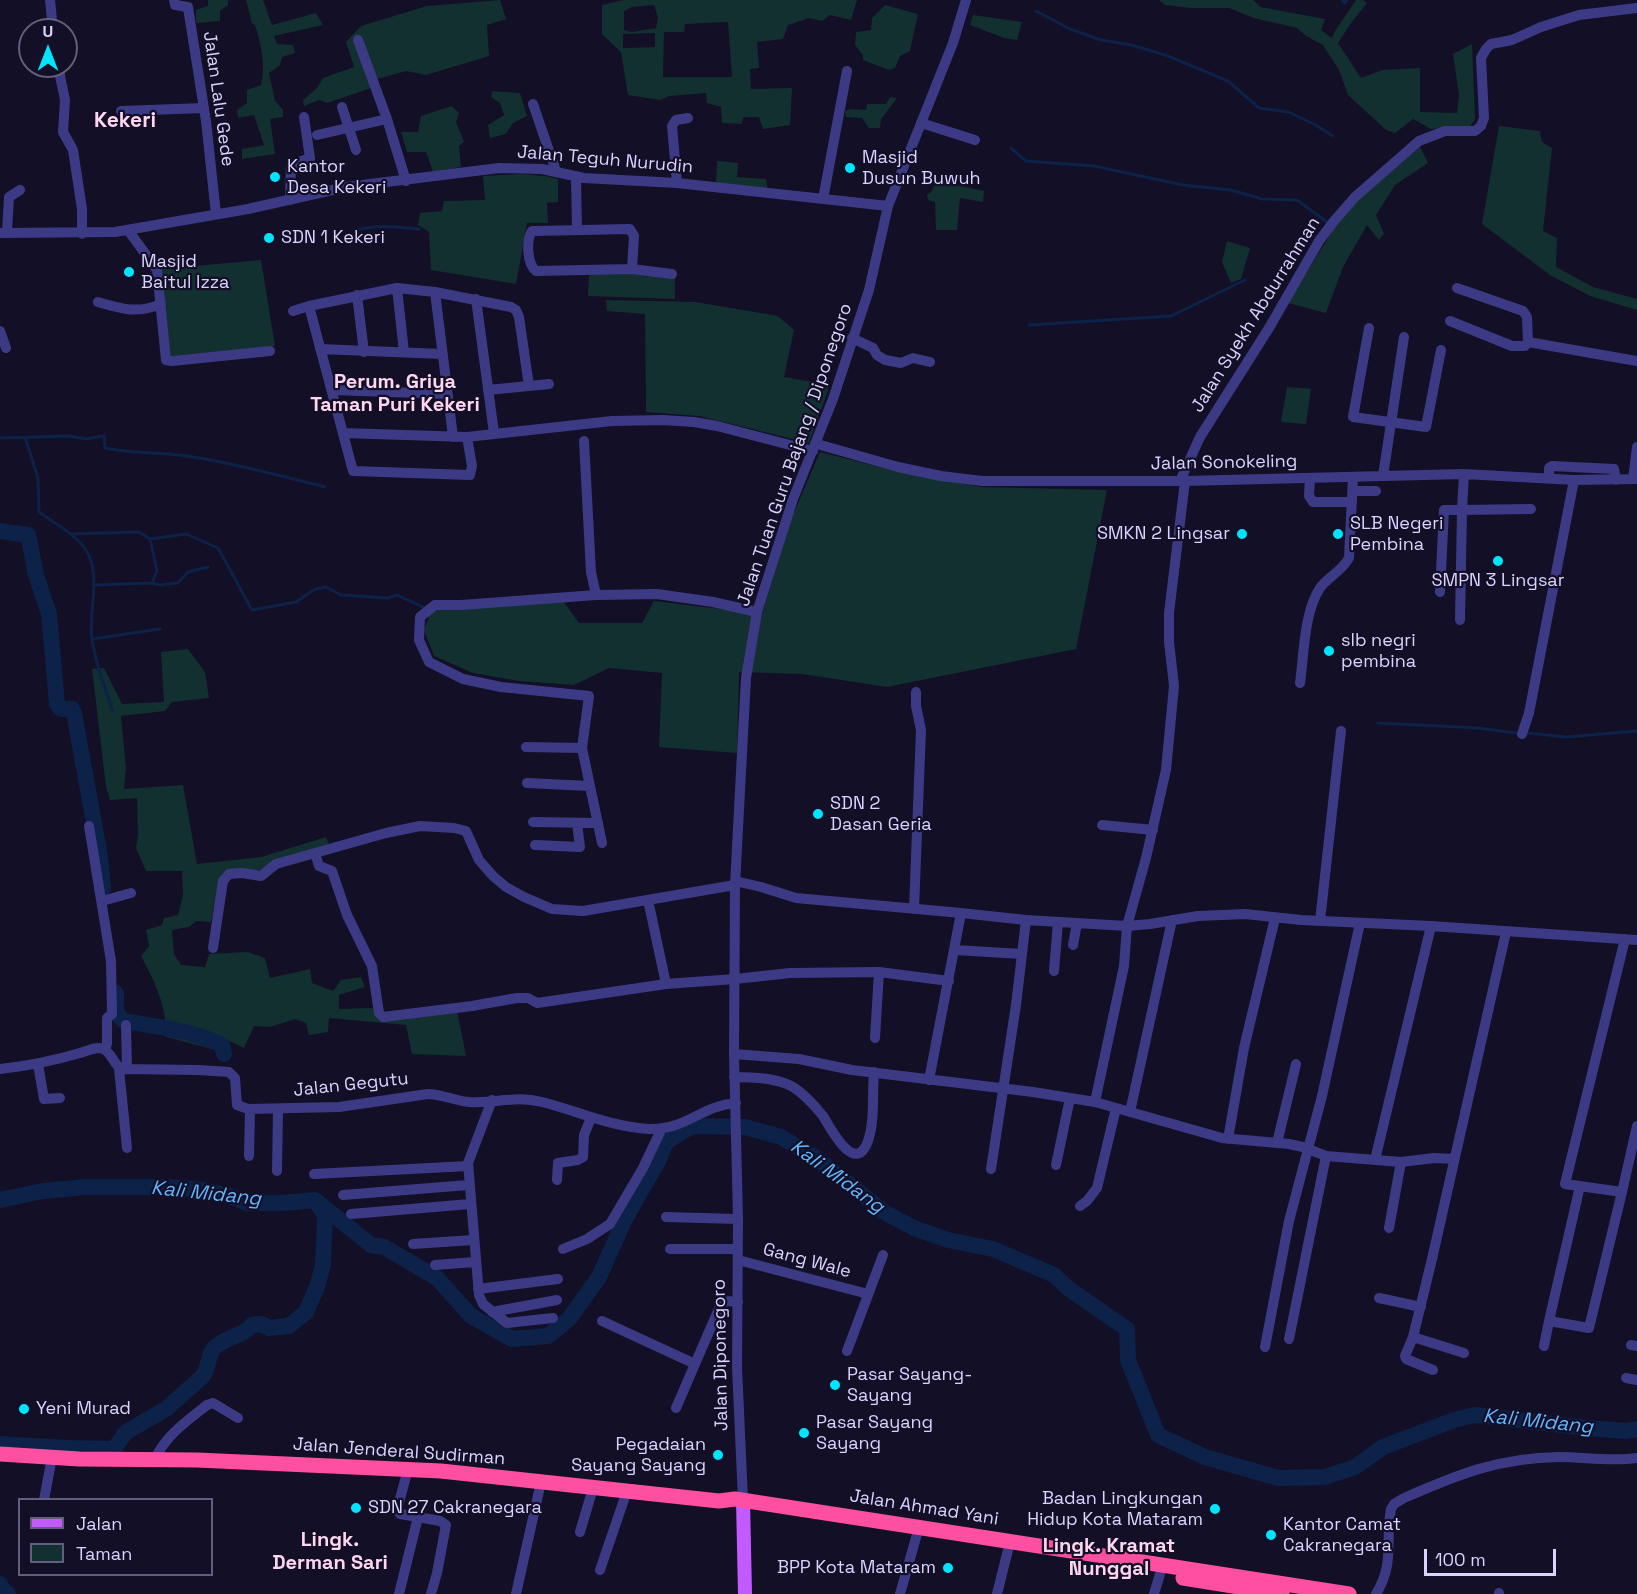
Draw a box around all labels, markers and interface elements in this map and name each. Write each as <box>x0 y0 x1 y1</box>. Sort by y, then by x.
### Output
north arrow <box>18 18 78 78</box>
text: U <box>43 21 53 42</box>
street label: Jalan Lalu Gede <box>198 30 238 168</box>
district label: Kekeri <box>94 108 156 134</box>
street label: Jalan Teguh Nurudin <box>516 142 694 178</box>
place label: Masjid Dusun Buwuh <box>862 147 980 190</box>
place label: Kantor Desa Kekeri <box>287 156 386 198</box>
marker: Masjid Dusun Buwuh <box>843 161 857 175</box>
marker: Kantor Desa Kekeri <box>268 170 282 184</box>
street label: Jalan Syekh Abdurrahman <box>1187 213 1325 417</box>
place label: SDN 1 Kekeri <box>281 227 385 249</box>
marker: SDN 1 Kekeri <box>262 231 276 245</box>
place label: Masjid Baitul Izza <box>141 251 229 294</box>
marker: Masjid Baitul Izza <box>122 265 136 279</box>
street label: Jalan Tuan Guru Bajang / Diponegoro <box>733 301 857 609</box>
district label: Perum. Griya Taman Puri Kekeri <box>310 371 480 418</box>
street label: Jalan Sonokeling <box>1151 451 1297 475</box>
place label: SLB Negeri Pembina <box>1350 513 1443 556</box>
place label: SMKN 2 Lingsar <box>1097 523 1230 545</box>
marker: SMKN 2 Lingsar <box>1235 527 1249 541</box>
marker: SLB Negeri Pembina <box>1331 527 1345 541</box>
marker: SMPN 3 Lingsar <box>1491 554 1505 568</box>
place label: SMPN 3 Lingsar <box>1432 570 1564 592</box>
place label: slb negri pembina <box>1341 630 1416 672</box>
marker: slb negri pembina <box>1322 644 1336 658</box>
place label: SDN 2 Dasan Geria <box>830 793 932 836</box>
marker: SDN 2 Dasan Geria <box>811 807 825 821</box>
street label: Jalan Gegutu <box>292 1068 410 1102</box>
water label: Kali Midang <box>785 1135 889 1219</box>
water label: Kali Midang <box>150 1176 262 1212</box>
street label: Gang Wale <box>761 1239 853 1283</box>
street label: Jalan Diponegoro <box>709 1279 733 1431</box>
place label: Pasar Sayang- Sayang <box>847 1364 972 1406</box>
marker: Pasar Sayang- Sayang <box>828 1378 842 1392</box>
place label: Yeni Murad <box>36 1398 131 1420</box>
marker: Yeni Murad <box>17 1402 31 1416</box>
water label: Kali Midang <box>1482 1404 1594 1440</box>
place label: Pasar Sayang Sayang <box>816 1412 933 1454</box>
marker: Pasar Sayang Sayang <box>797 1426 811 1440</box>
street label: Jalan Jenderal Sudirman <box>292 1434 506 1470</box>
place label: Pegadaian Sayang Sayang <box>571 1434 706 1476</box>
marker: Pegadaian Sayang Sayang <box>711 1448 725 1462</box>
street label: Jalan Ahmad Yani <box>848 1486 1000 1530</box>
place label: Badan Lingkungan Hidup Kota Mataram <box>1027 1488 1203 1530</box>
place label: SDN 27 Cakranegara <box>368 1497 542 1519</box>
legend <box>18 1498 213 1576</box>
marker: SDN 27 Cakranegara <box>349 1501 363 1515</box>
marker: Badan Lingkungan Hidup Kota Mataram <box>1208 1502 1222 1516</box>
text: Jalan <box>76 1512 122 1535</box>
place label: Kantor Camat Cakranegara <box>1283 1514 1401 1556</box>
marker: Kantor Camat Cakranegara <box>1264 1528 1278 1542</box>
district label: Lingk. Derman Sari <box>272 1529 388 1576</box>
district label: Lingk. Kramat Nunggal <box>1043 1535 1175 1582</box>
scale bar <box>1427 1537 1559 1575</box>
text: Taman <box>76 1542 132 1565</box>
text: 100 m <box>1435 1548 1486 1571</box>
place label: BPP Kota Mataram <box>777 1557 936 1579</box>
marker: BPP Kota Mataram <box>941 1561 955 1575</box>

